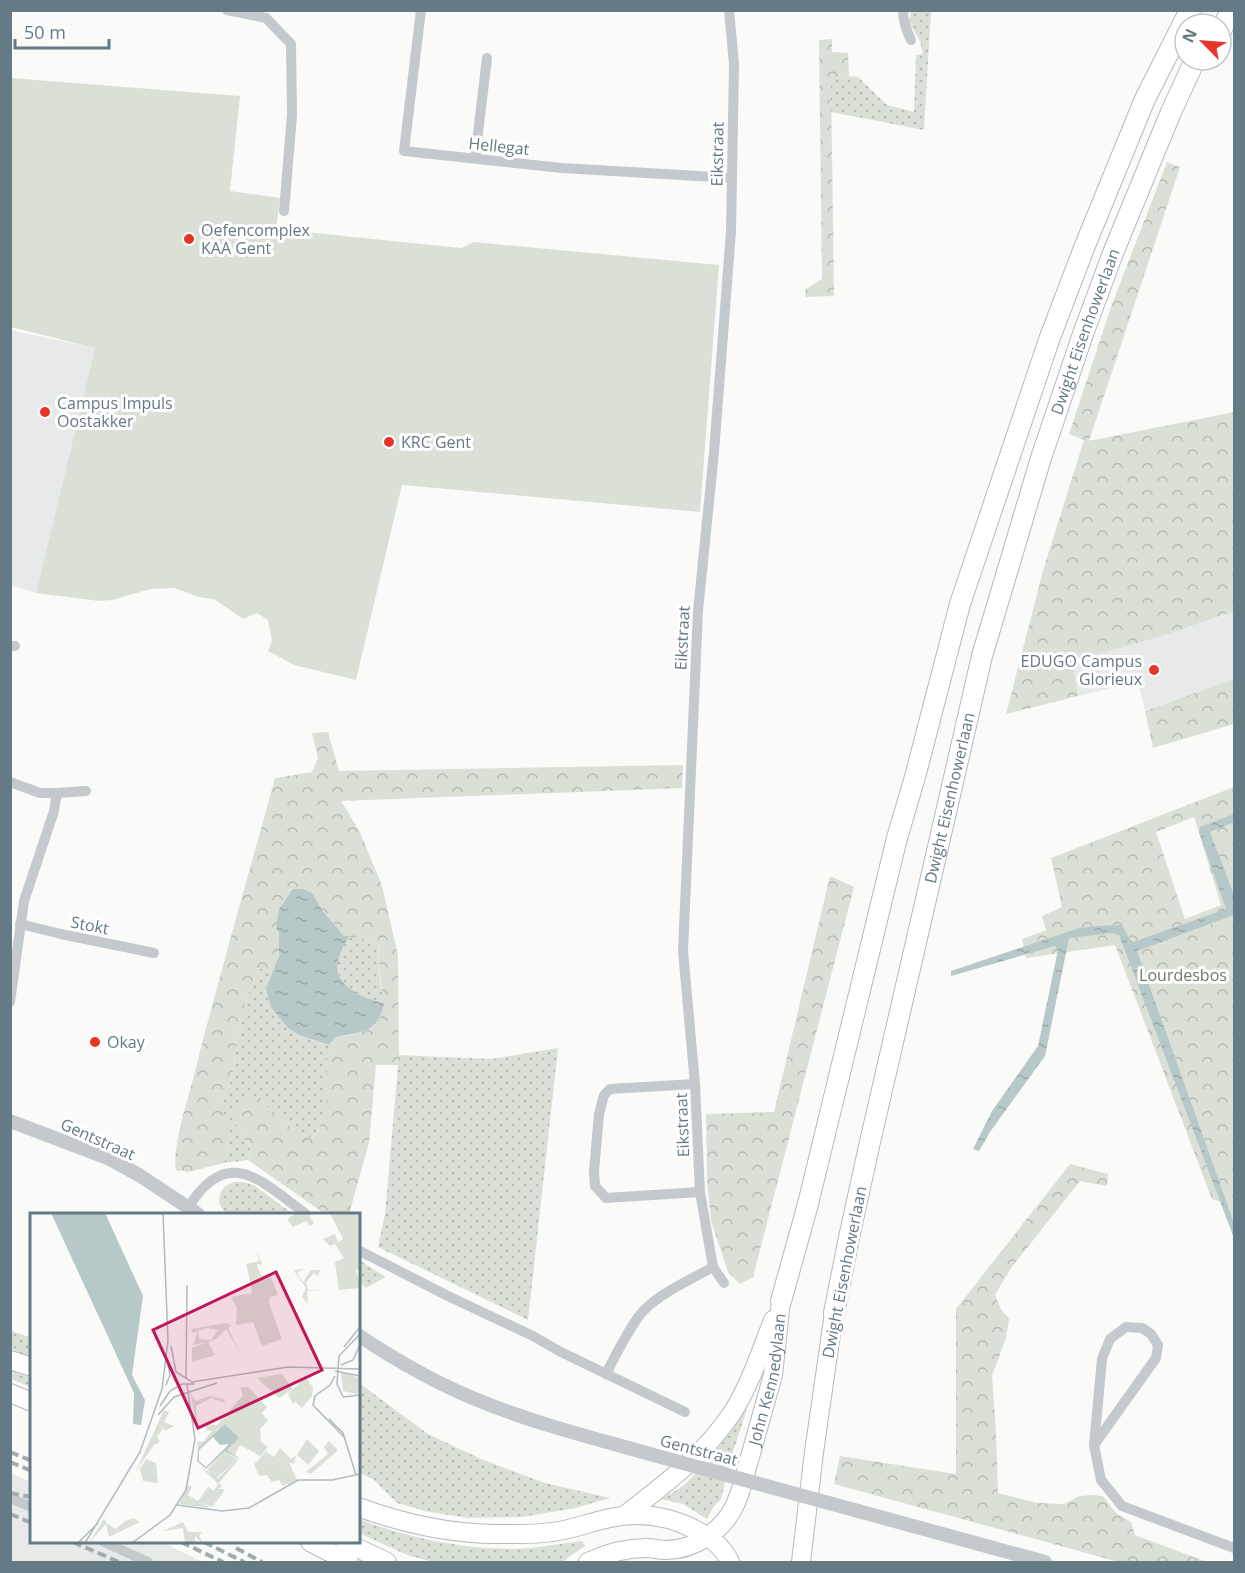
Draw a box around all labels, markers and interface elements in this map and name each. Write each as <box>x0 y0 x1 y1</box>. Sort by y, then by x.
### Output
scale bar <box>15 12 110 50</box>
north arrow <box>1173 12 1233 72</box>
text: 50 m <box>24 20 66 44</box>
text: N <box>1177 25 1202 46</box>
street label: Eikstraat <box>705 121 729 187</box>
street label: Hellegat <box>467 132 531 160</box>
place label: Oefencomplex KAA Gent <box>201 219 311 259</box>
marker: Oefencomplex KAA Gent <box>182 232 196 246</box>
street label: Dwight Eisenhowerlaan <box>1046 245 1125 417</box>
place label: Campus Impuls Oostakker <box>57 392 173 432</box>
marker: Campus Impuls Oostakker <box>38 405 52 419</box>
place label: KRC Gent <box>401 431 471 453</box>
marker: KRC Gent <box>382 435 396 449</box>
street label: Eikstraat <box>669 605 695 671</box>
place label: EDUGO Campus Glorieux <box>1021 650 1143 690</box>
marker: EDUGO Campus Glorieux <box>1147 663 1161 677</box>
street label: Dwight Eisenhowerlaan <box>919 710 980 885</box>
street label: Stokt <box>69 911 111 939</box>
park label: Lourdesbos <box>1139 964 1227 986</box>
place label: Okay <box>107 1031 146 1053</box>
marker: Okay <box>88 1035 102 1049</box>
street label: Eikstraat <box>670 1092 694 1158</box>
street label: Gentstraat <box>57 1113 139 1165</box>
street label: Dwight Eisenhowerlaan <box>817 1184 871 1360</box>
inset map <box>30 1213 360 1543</box>
street label: John Kennedylaan <box>742 1312 791 1450</box>
street label: Gentstraat <box>658 1429 741 1471</box>

